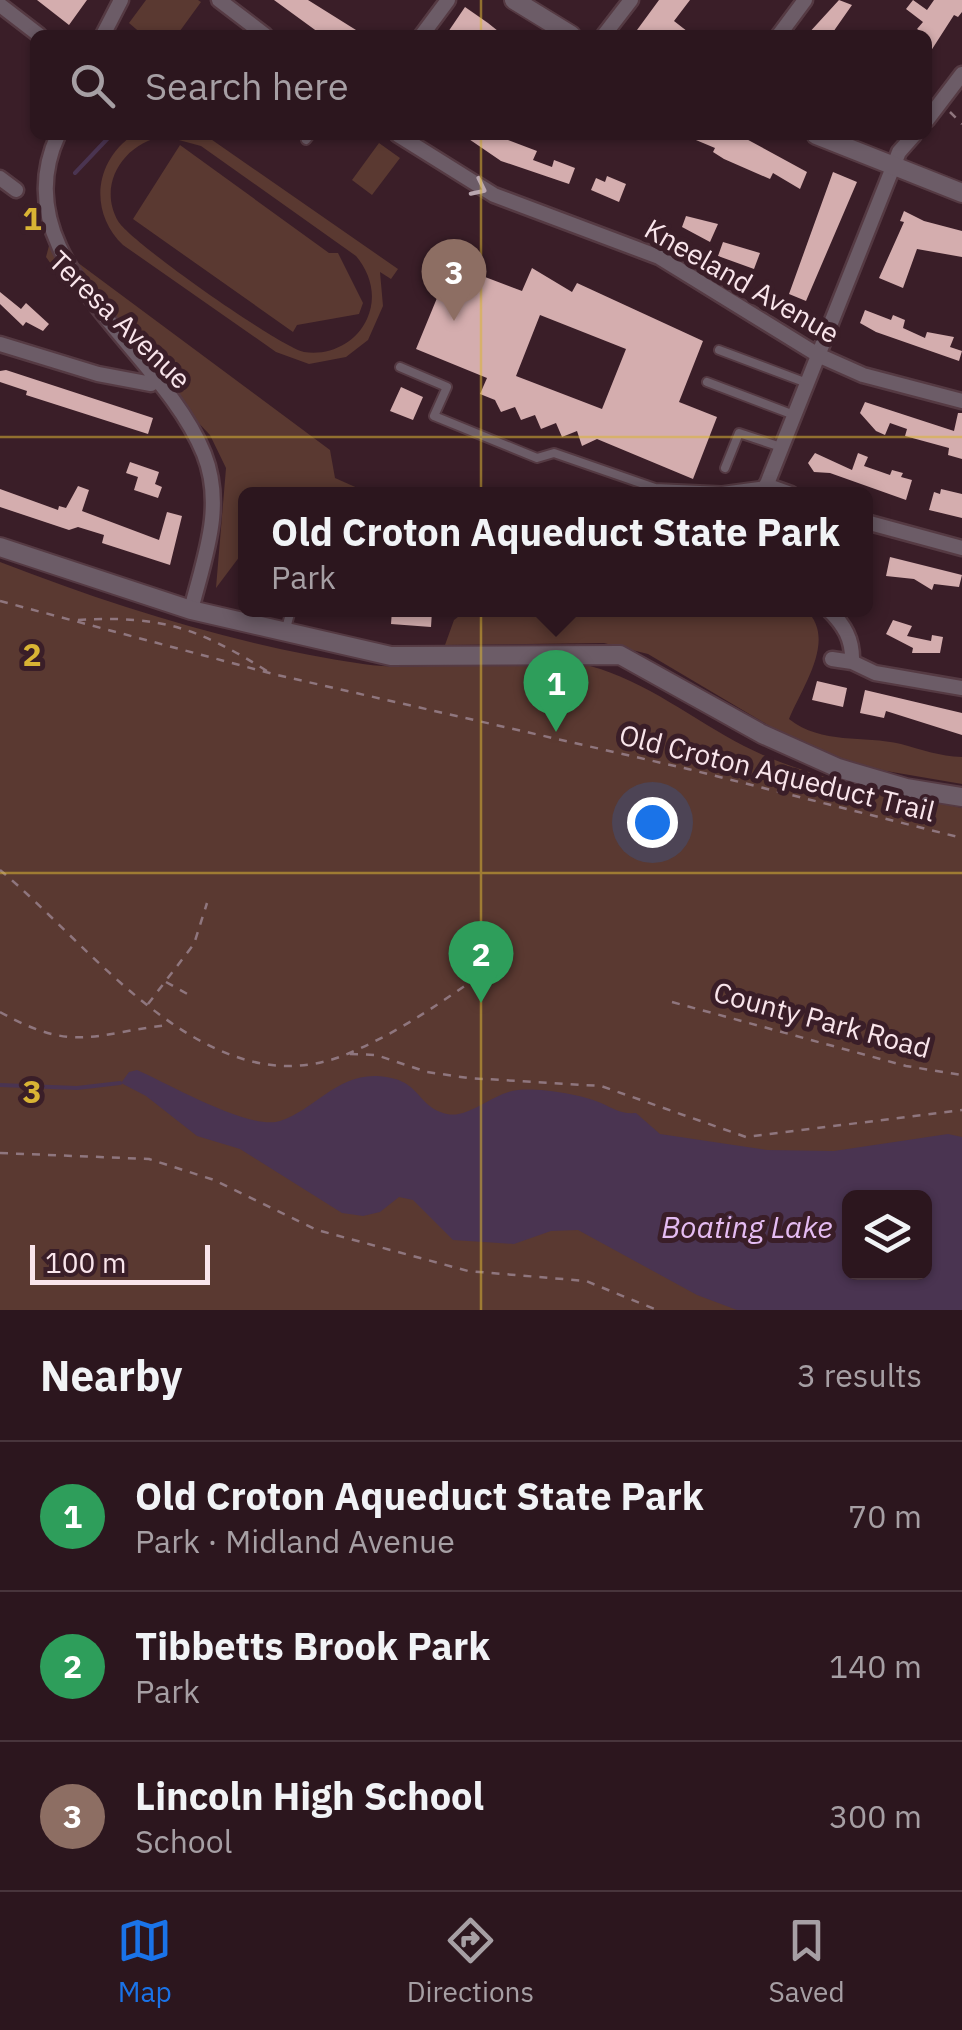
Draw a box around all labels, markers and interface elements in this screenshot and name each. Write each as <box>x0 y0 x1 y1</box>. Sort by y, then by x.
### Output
search box <box>30 30 932 140</box>
icon: search <box>65 58 120 113</box>
text: Search here <box>145 61 349 110</box>
one-way arrow <box>469 176 487 196</box>
text: 1 <box>22 197 42 239</box>
street label: Kneeland Avenue <box>638 210 846 351</box>
pin: 3 <box>422 238 486 321</box>
street label: Teresa Avenue <box>41 243 199 397</box>
popup <box>238 487 873 617</box>
text: Old Croton Aqueduct State Park <box>271 507 840 556</box>
text: Park <box>271 556 336 598</box>
text: 2 <box>22 633 42 675</box>
pin: 1 <box>524 650 588 732</box>
street label: Old Croton Aqueduct Trail <box>615 715 939 830</box>
your location <box>627 797 678 848</box>
pin: 2 <box>448 920 514 1003</box>
street label: County Park Road <box>710 973 935 1066</box>
text: 3 <box>22 1070 42 1112</box>
map controls <box>842 1190 932 1280</box>
button: layers <box>842 1190 932 1280</box>
water label: Boating Lake <box>661 1207 833 1246</box>
scale bar <box>30 1240 210 1284</box>
text: 100 m <box>45 1244 126 1281</box>
text: Nearby <box>40 1348 182 1403</box>
text: 3 results <box>797 1354 922 1396</box>
text: Old Croton Aqueduct State Park <box>135 1471 704 1520</box>
text: 1 <box>63 1495 82 1537</box>
text: 70 m <box>848 1495 922 1537</box>
text: Park · Midland Avenue <box>135 1520 455 1562</box>
text: Tibbetts Brook Park <box>135 1621 490 1670</box>
text: 2 <box>63 1645 82 1687</box>
text: 140 m <box>829 1645 922 1687</box>
text: Park <box>135 1670 200 1712</box>
text: Lincoln High School <box>135 1771 484 1820</box>
text: 3 <box>63 1795 82 1837</box>
text: 300 m <box>829 1795 922 1837</box>
text: School <box>135 1820 232 1862</box>
tab: Map <box>117 1913 172 2010</box>
tab: Directions <box>407 1913 534 2010</box>
tab: Saved <box>769 1913 845 2010</box>

